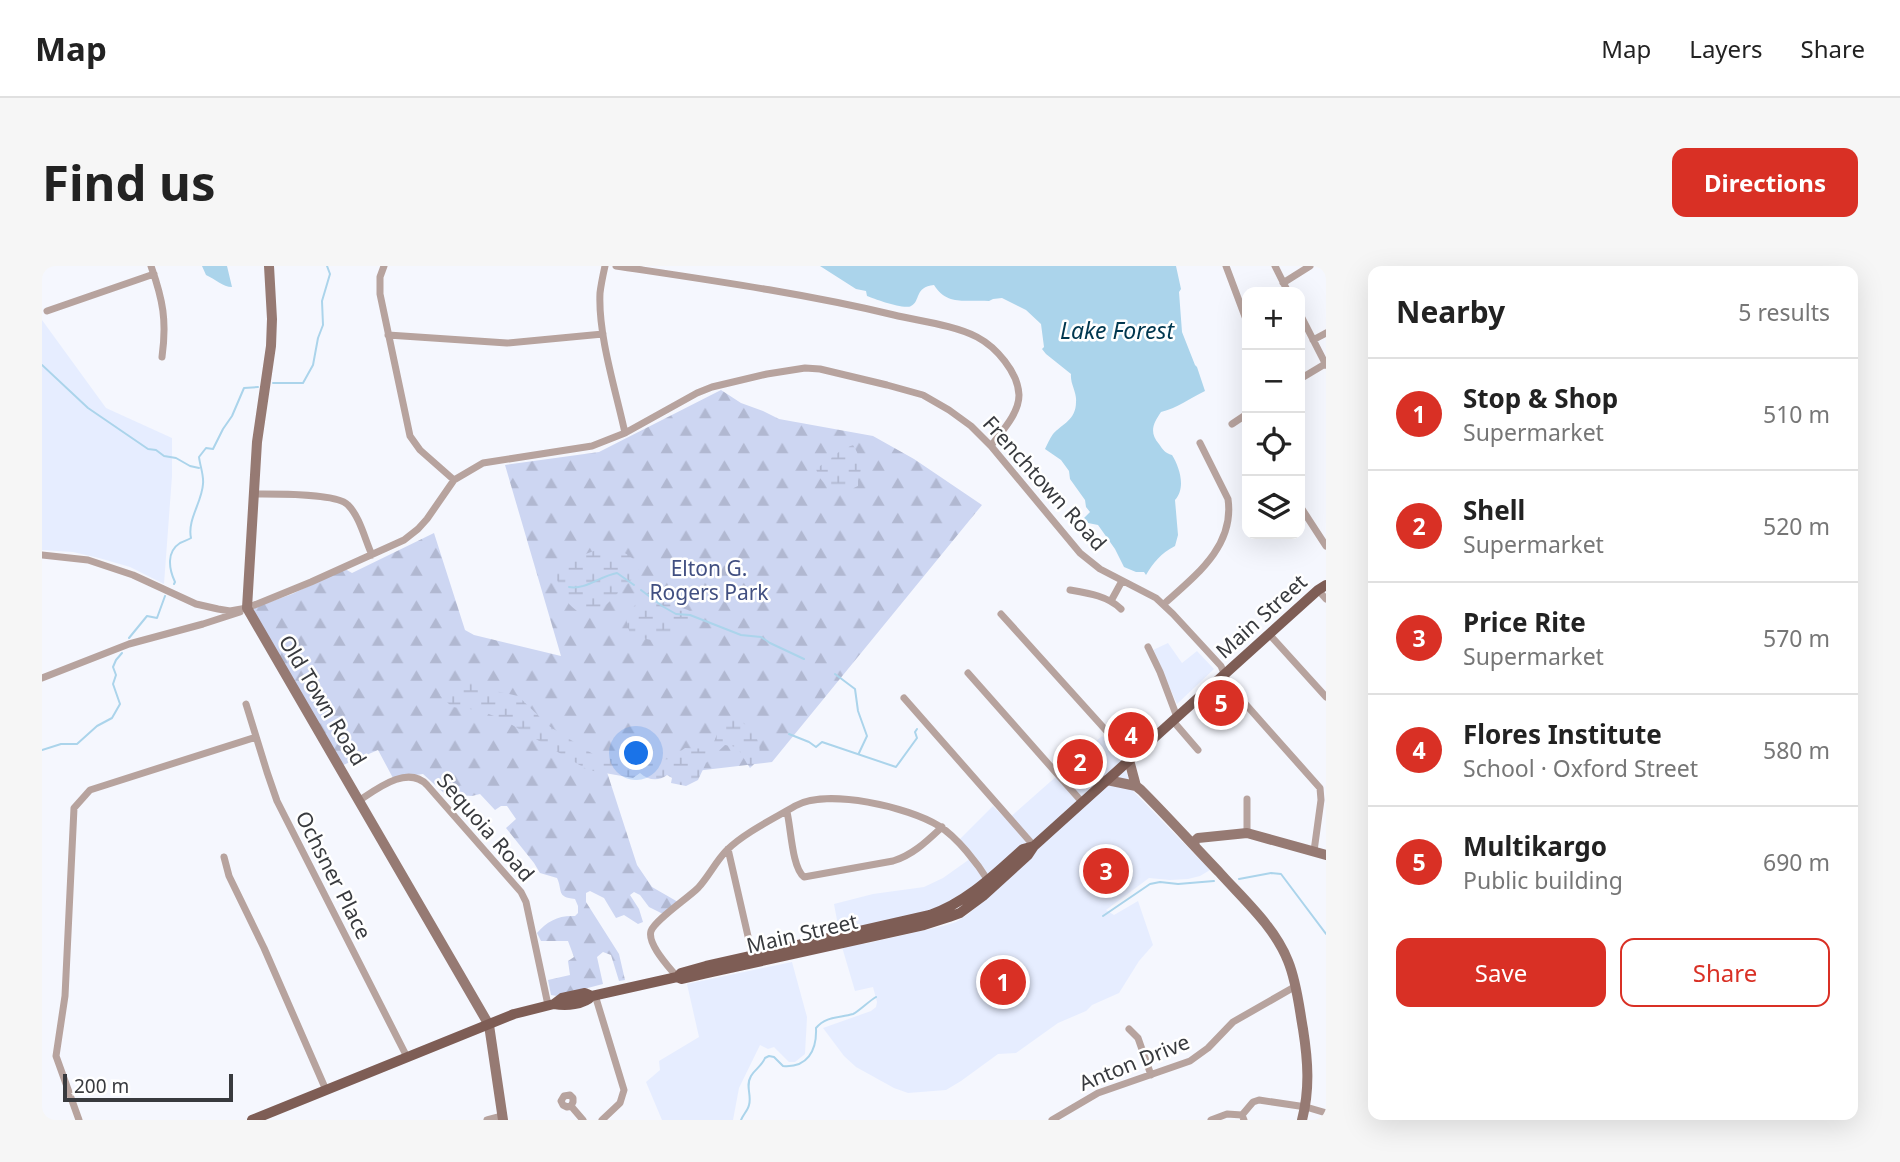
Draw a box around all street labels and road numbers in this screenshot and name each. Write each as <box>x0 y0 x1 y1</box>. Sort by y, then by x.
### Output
street label: Frenchtown Road <box>977 410 1113 556</box>
street label: Main Street <box>1210 567 1313 664</box>
street label: Old Town Road <box>273 629 373 771</box>
street label: Sequoia Road <box>431 767 541 887</box>
street label: Ochsner Place <box>290 806 378 944</box>
street label: Main Street <box>744 907 861 959</box>
street label: Anton Drive <box>1074 1027 1194 1097</box>

